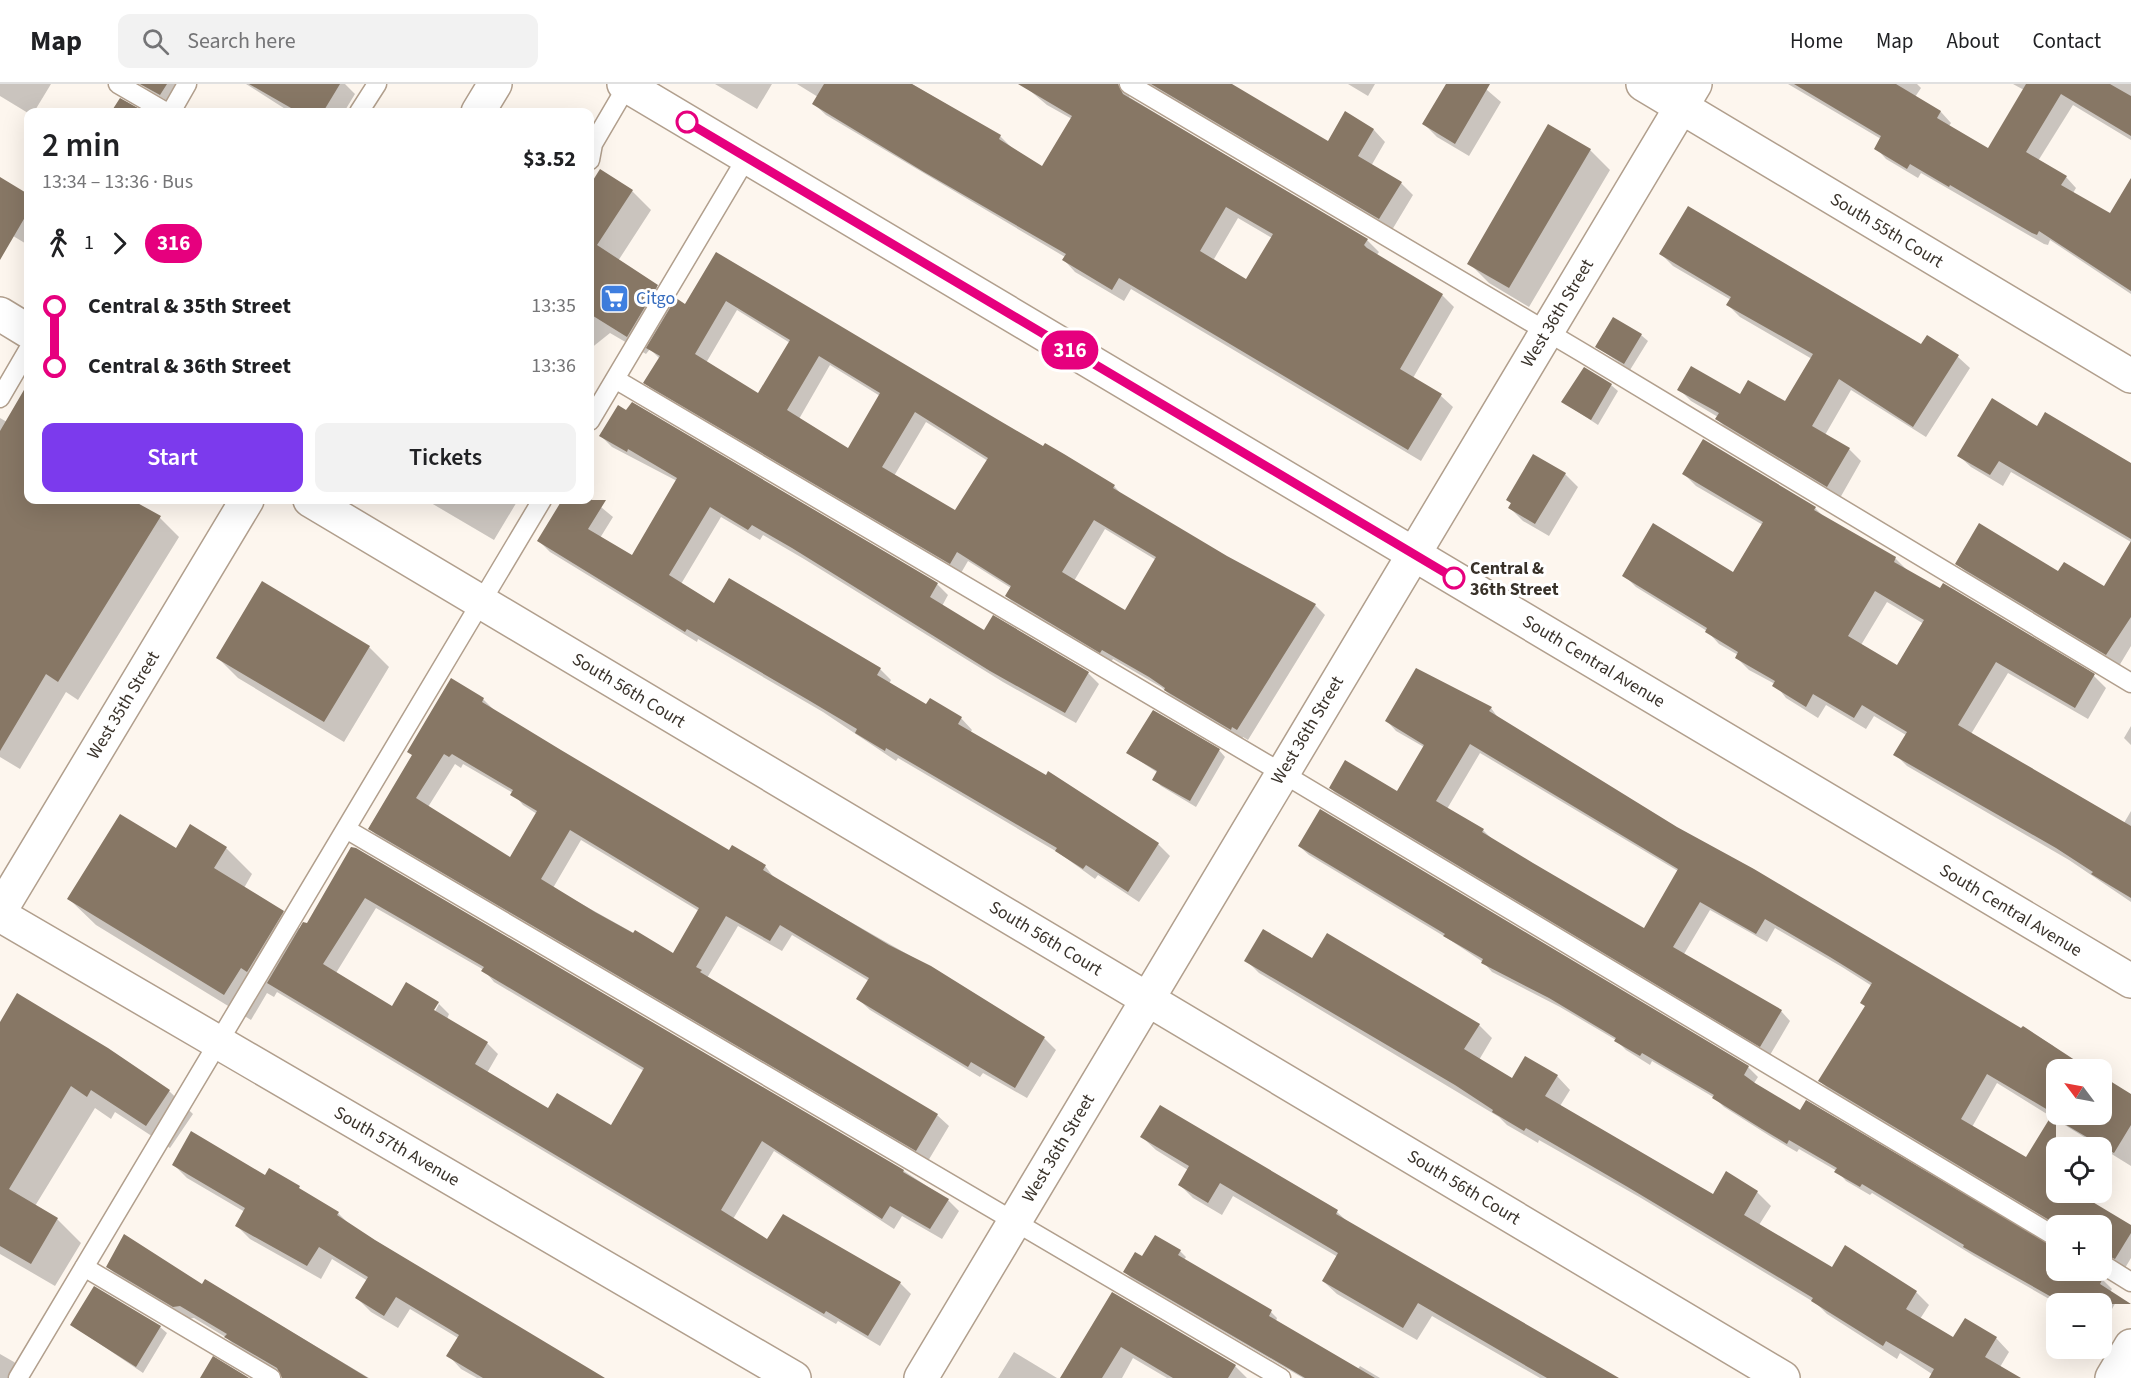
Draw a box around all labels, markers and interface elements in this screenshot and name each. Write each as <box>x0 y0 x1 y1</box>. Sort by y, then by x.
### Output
search box <box>118 14 538 68</box>
text: Map <box>30 21 82 61</box>
icon: search <box>139 25 172 58</box>
text: Search here <box>187 25 296 57</box>
text: Home <box>1790 26 1843 56</box>
text: Map <box>1876 26 1914 56</box>
text: About <box>1947 26 1999 56</box>
text: Contact <box>2032 26 2101 56</box>
unlabelled marker <box>676 111 698 133</box>
text: 2 min <box>42 122 120 169</box>
text: $3.52 <box>523 143 576 175</box>
text: 13:34 – 13:36 · Bus <box>42 168 193 196</box>
street label: South 55th Court <box>1825 187 1948 274</box>
icon: walk <box>42 227 75 260</box>
icon: forward <box>103 227 136 260</box>
text: 316 <box>157 228 190 258</box>
text: 1 <box>84 229 94 257</box>
street label: West 36th Street <box>1515 254 1600 372</box>
supermarket icon: Citgo <box>599 282 631 314</box>
place label: Citgo <box>636 286 675 311</box>
text: Central & 35th Street <box>88 290 291 322</box>
text: 13:35 <box>531 292 576 320</box>
line badge: 316 <box>1036 330 1104 370</box>
text: 316 <box>1053 335 1087 365</box>
text: Central & 36th Street <box>88 350 291 382</box>
text: 13:36 <box>531 352 576 380</box>
button: Start <box>42 423 303 492</box>
button: Tickets <box>315 423 576 492</box>
place label: Central & 36th Street <box>1470 556 1559 602</box>
marker: Central & 36th Street <box>1443 567 1465 589</box>
street label: South Central Avenue <box>1518 609 1670 714</box>
street label: West 35th Street <box>81 646 166 764</box>
street label: South 56th Court <box>567 647 690 734</box>
street label: West 36th Street <box>1265 671 1350 789</box>
street label: South Central Avenue <box>1935 858 2087 963</box>
street label: South 56th Court <box>984 895 1107 982</box>
north arrow <box>2046 1059 2112 1125</box>
map controls <box>2046 1059 2112 1359</box>
street label: West 36th Street <box>1016 1089 1101 1207</box>
street label: South 57th Avenue <box>329 1100 464 1193</box>
button: locate <box>2046 1137 2112 1203</box>
street label: South 56th Court <box>1402 1144 1525 1231</box>
button: + <box>2046 1215 2112 1281</box>
button: − <box>2046 1293 2112 1359</box>

